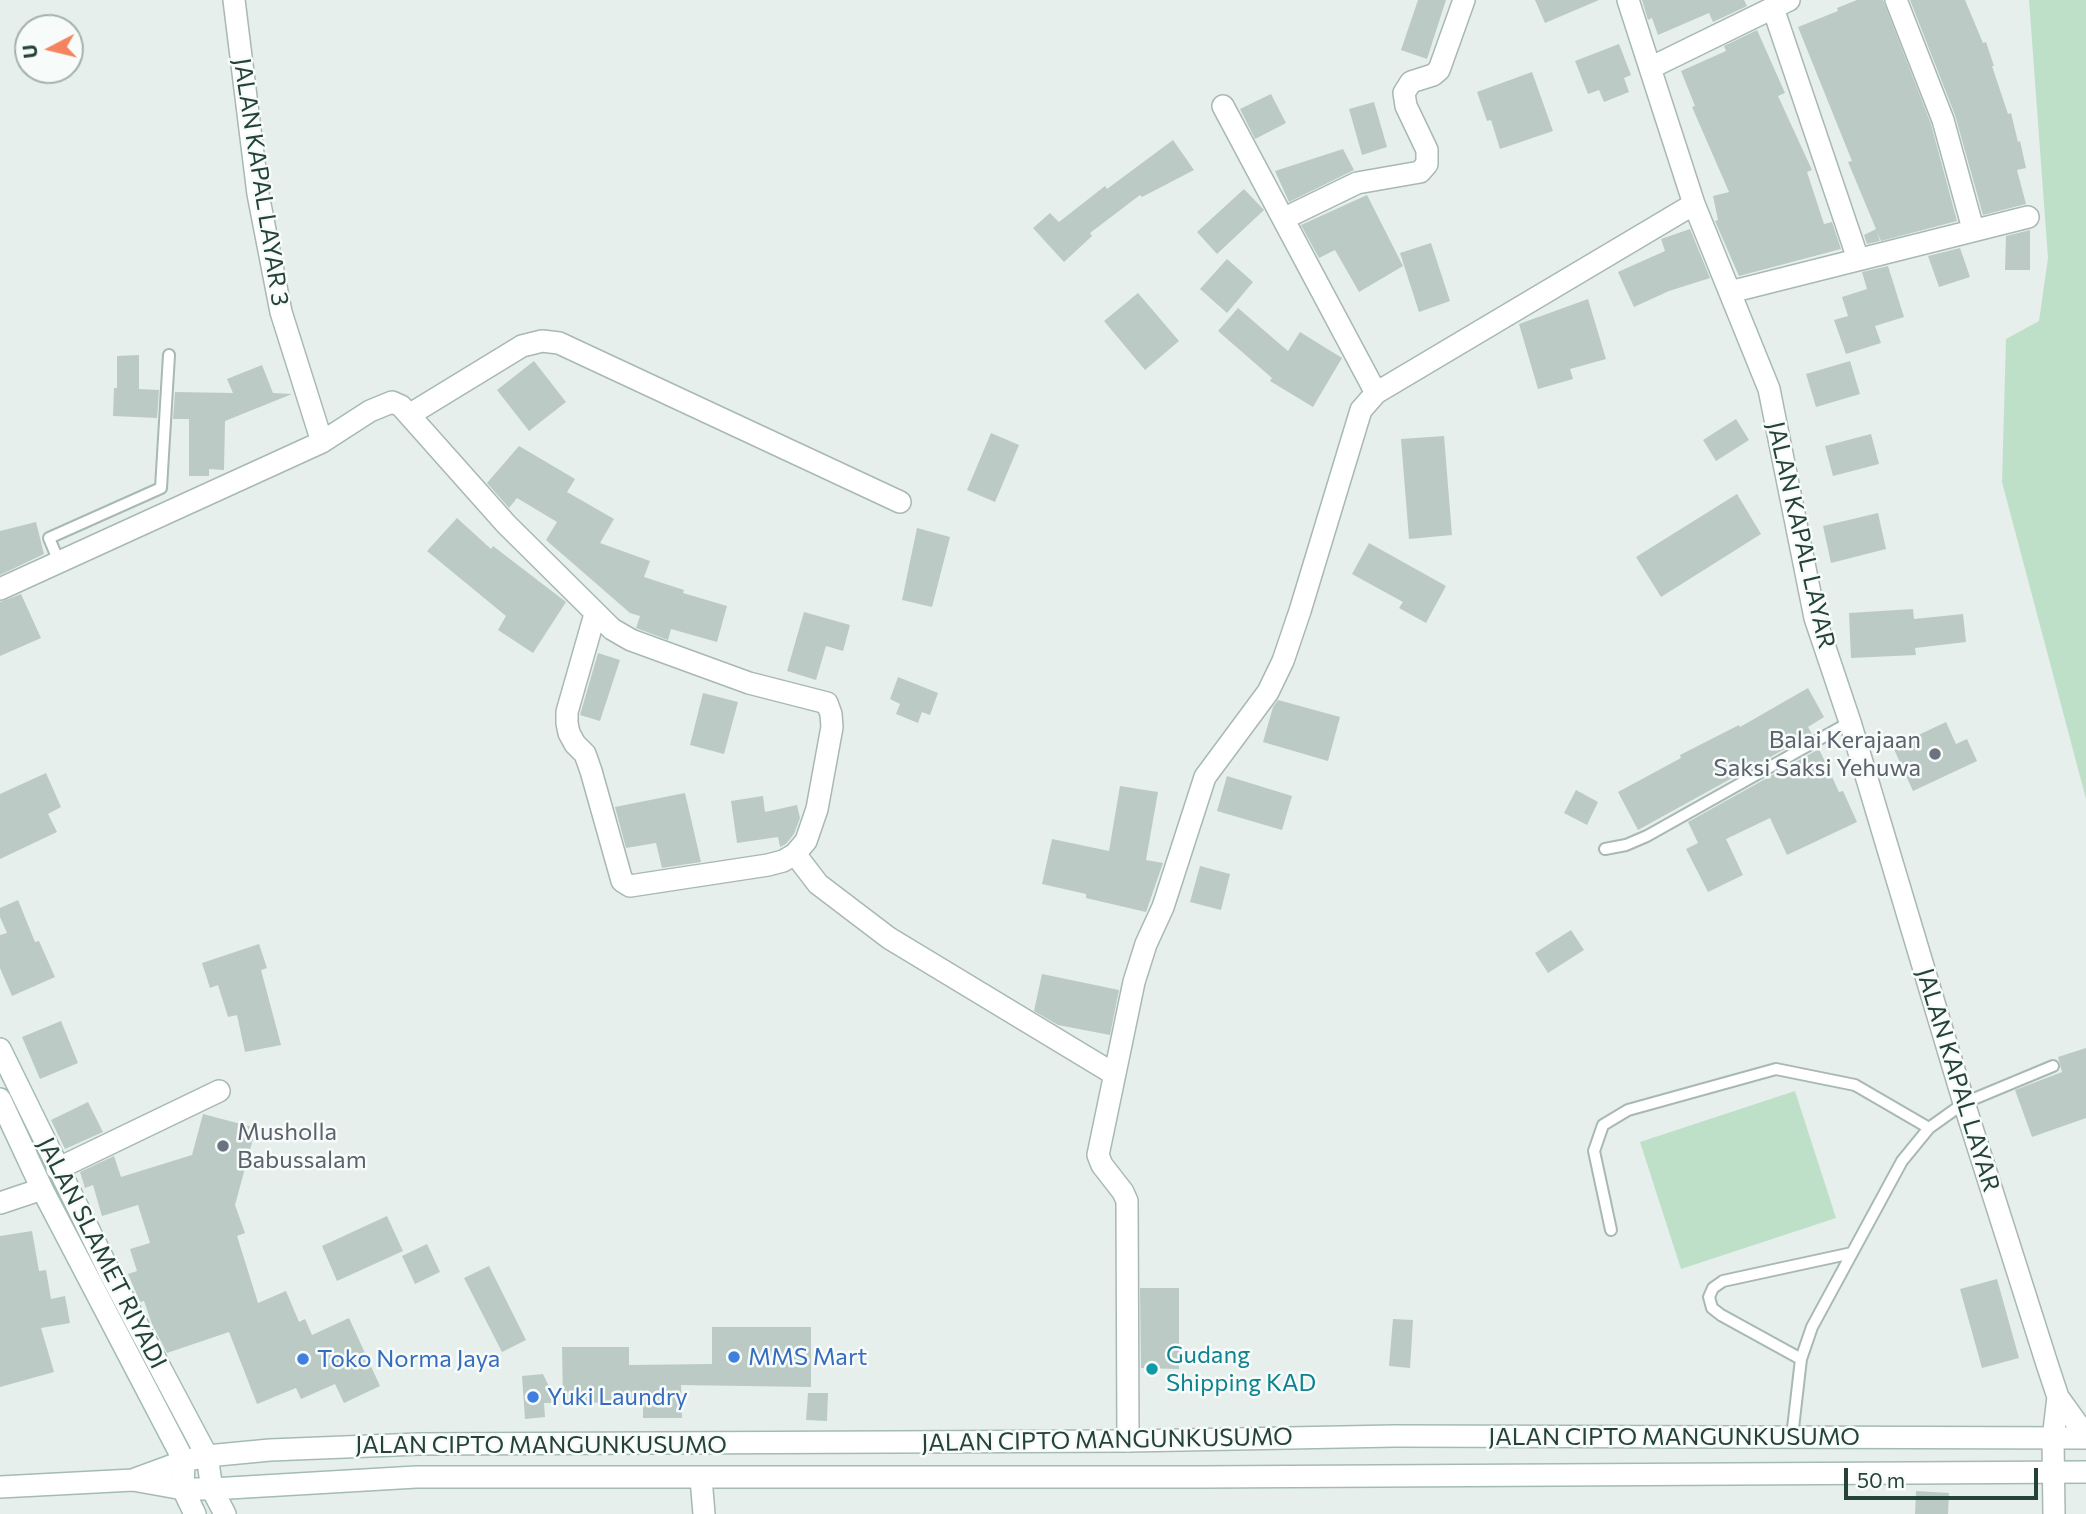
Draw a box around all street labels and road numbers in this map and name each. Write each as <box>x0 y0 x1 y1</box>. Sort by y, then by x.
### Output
street label: JALAN KAPAL LAYAR 3 <box>227 56 295 308</box>
street label: JALAN KAPAL LAYAR <box>1761 419 1841 651</box>
street label: JALAN KAPAL LAYAR <box>1910 965 2006 1195</box>
street label: JALAN SLAMET RIYADI <box>31 1133 173 1373</box>
street label: JALAN CIPTO MANGUNKUSUMO <box>921 1422 1293 1458</box>
street label: JALAN CIPTO MANGUNKUSUMO <box>1488 1423 1860 1451</box>
street label: JALAN CIPTO MANGUNKUSUMO <box>355 1431 727 1459</box>

